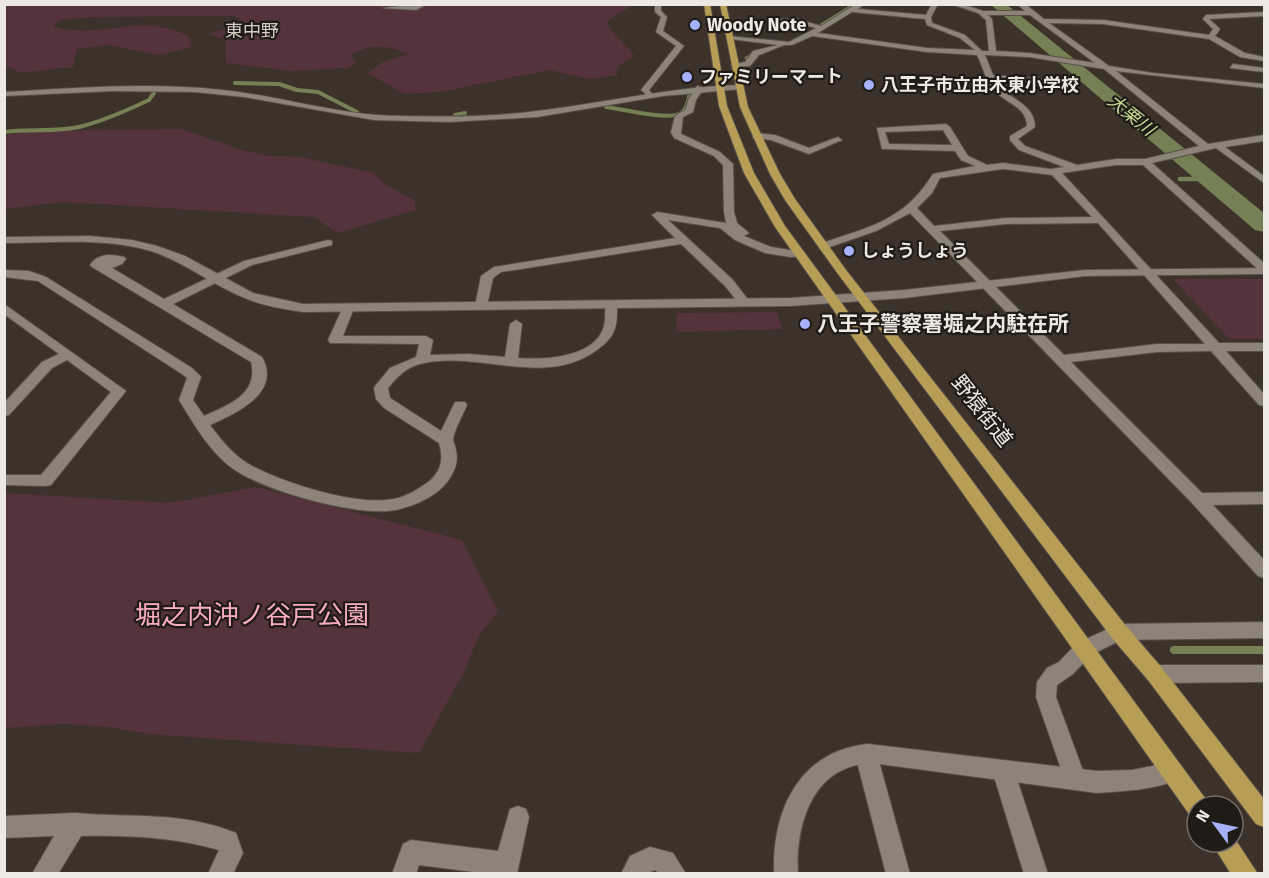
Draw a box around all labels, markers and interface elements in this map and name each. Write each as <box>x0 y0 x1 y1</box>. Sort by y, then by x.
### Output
place label: Woody Note <box>707 14 807 36</box>
marker: Woody Note <box>688 18 702 32</box>
district label: 東中野 <box>225 20 279 42</box>
place label: ファミリーマート <box>699 66 843 88</box>
marker: ファミリーマート <box>680 70 694 84</box>
place label: 八王子市立由木東小学校 <box>881 74 1079 96</box>
marker: 八王子市立由木東小学校 <box>862 78 876 92</box>
water label: 大栗川 <box>1103 89 1160 142</box>
place label: しょうしょう <box>861 240 969 262</box>
marker: しょうしょう <box>842 244 856 258</box>
place label: 八王子警察署堀之内駐在所 <box>817 311 1069 337</box>
marker: 八王子警察署堀之内駐在所 <box>798 317 812 331</box>
street label: 野猿街道 <box>946 370 1018 452</box>
park label: 堀之内沖ノ谷戸公園 <box>135 600 369 631</box>
north arrow <box>1185 794 1245 854</box>
text: N <box>1192 806 1214 826</box>

